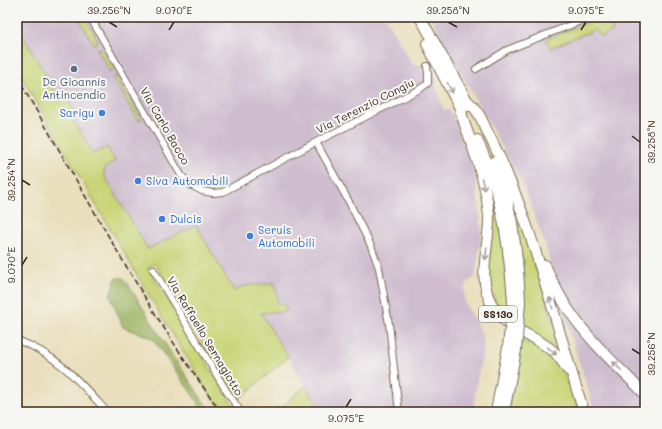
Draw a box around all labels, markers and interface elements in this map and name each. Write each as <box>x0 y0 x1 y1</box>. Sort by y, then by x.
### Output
text: 39.256°N <box>87 3 131 17</box>
text: 9.070°E <box>156 3 192 17</box>
text: 39.258°N <box>426 3 470 17</box>
text: 9.075°E <box>568 3 604 17</box>
marker: De Gioannis Antincendio <box>69 64 79 74</box>
place label: De Gioannis Antincendio <box>42 74 107 102</box>
street label: Via Terenzio Congiu <box>313 74 416 137</box>
one-way arrow <box>447 82 455 94</box>
street label: Via Carlo Bacco <box>137 84 194 168</box>
place label: Sarigu <box>60 105 94 120</box>
marker: Sarigu <box>97 108 107 118</box>
text: 39.258°N <box>644 120 658 164</box>
text: 39.254°N <box>4 158 18 202</box>
place label: Siva Automobili <box>146 173 229 188</box>
marker: Siva Automobili <box>133 176 143 186</box>
one-way arrow <box>480 178 488 191</box>
place label: Dulcis <box>170 211 202 226</box>
marker: Dulcis <box>157 214 167 224</box>
place label: Seruis Automobili <box>258 222 315 250</box>
marker: Seruis Automobili <box>245 231 255 241</box>
text: 9.070°E <box>4 247 18 283</box>
one-way arrow <box>482 247 490 260</box>
street label: Via Raffaello Sernagiotto <box>164 273 247 398</box>
one-way arrow <box>547 296 554 309</box>
road number: SS130 <box>479 306 517 322</box>
text: 39.256°N <box>644 332 658 376</box>
one-way arrow <box>547 347 558 356</box>
one-way arrow <box>612 361 622 371</box>
text: 9.075°E <box>328 411 364 425</box>

